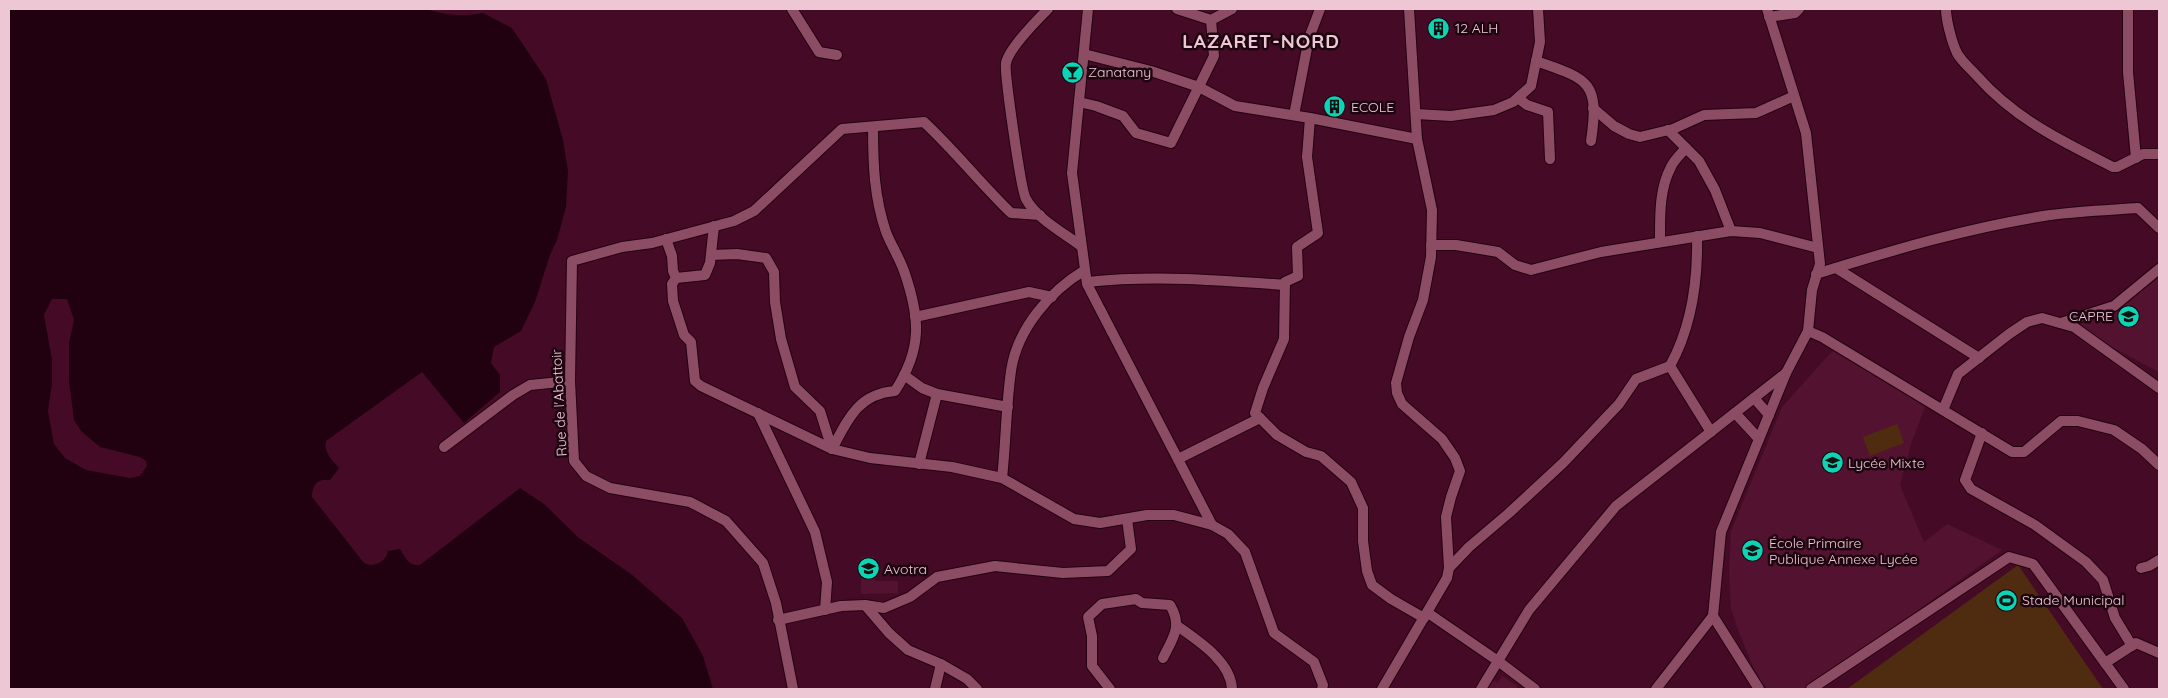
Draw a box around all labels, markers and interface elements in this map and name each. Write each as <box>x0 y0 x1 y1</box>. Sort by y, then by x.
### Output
building icon: 12 ALH <box>1427 16 1451 40</box>
place label: 12 ALH <box>1455 19 1498 37</box>
district label: LAZARET-NORD <box>1182 29 1340 53</box>
bar icon: Zanatany <box>1060 60 1084 84</box>
place label: Zanatany <box>1088 63 1151 81</box>
building icon: ECOLE <box>1323 95 1347 119</box>
place label: ECOLE <box>1351 98 1394 116</box>
school or university icon: CAPRE <box>2117 304 2141 328</box>
place label: CAPRE <box>2069 307 2113 325</box>
street label: Rue de l'Abattoir <box>547 348 571 457</box>
school or university icon: Lycée Mixte <box>1820 451 1844 475</box>
place label: Lycée Mixte <box>1848 454 1925 472</box>
place label: École Primaire Publique Annexe Lycée <box>1769 534 1918 568</box>
school or university icon: École Primaire Publique Annexe Lycée <box>1741 539 1765 563</box>
school or university icon: Avotra <box>856 557 880 581</box>
place label: Avotra <box>884 560 927 578</box>
sports icon: Stade Municipal <box>1994 588 2018 612</box>
place label: Stade Municipal <box>2022 591 2124 609</box>

